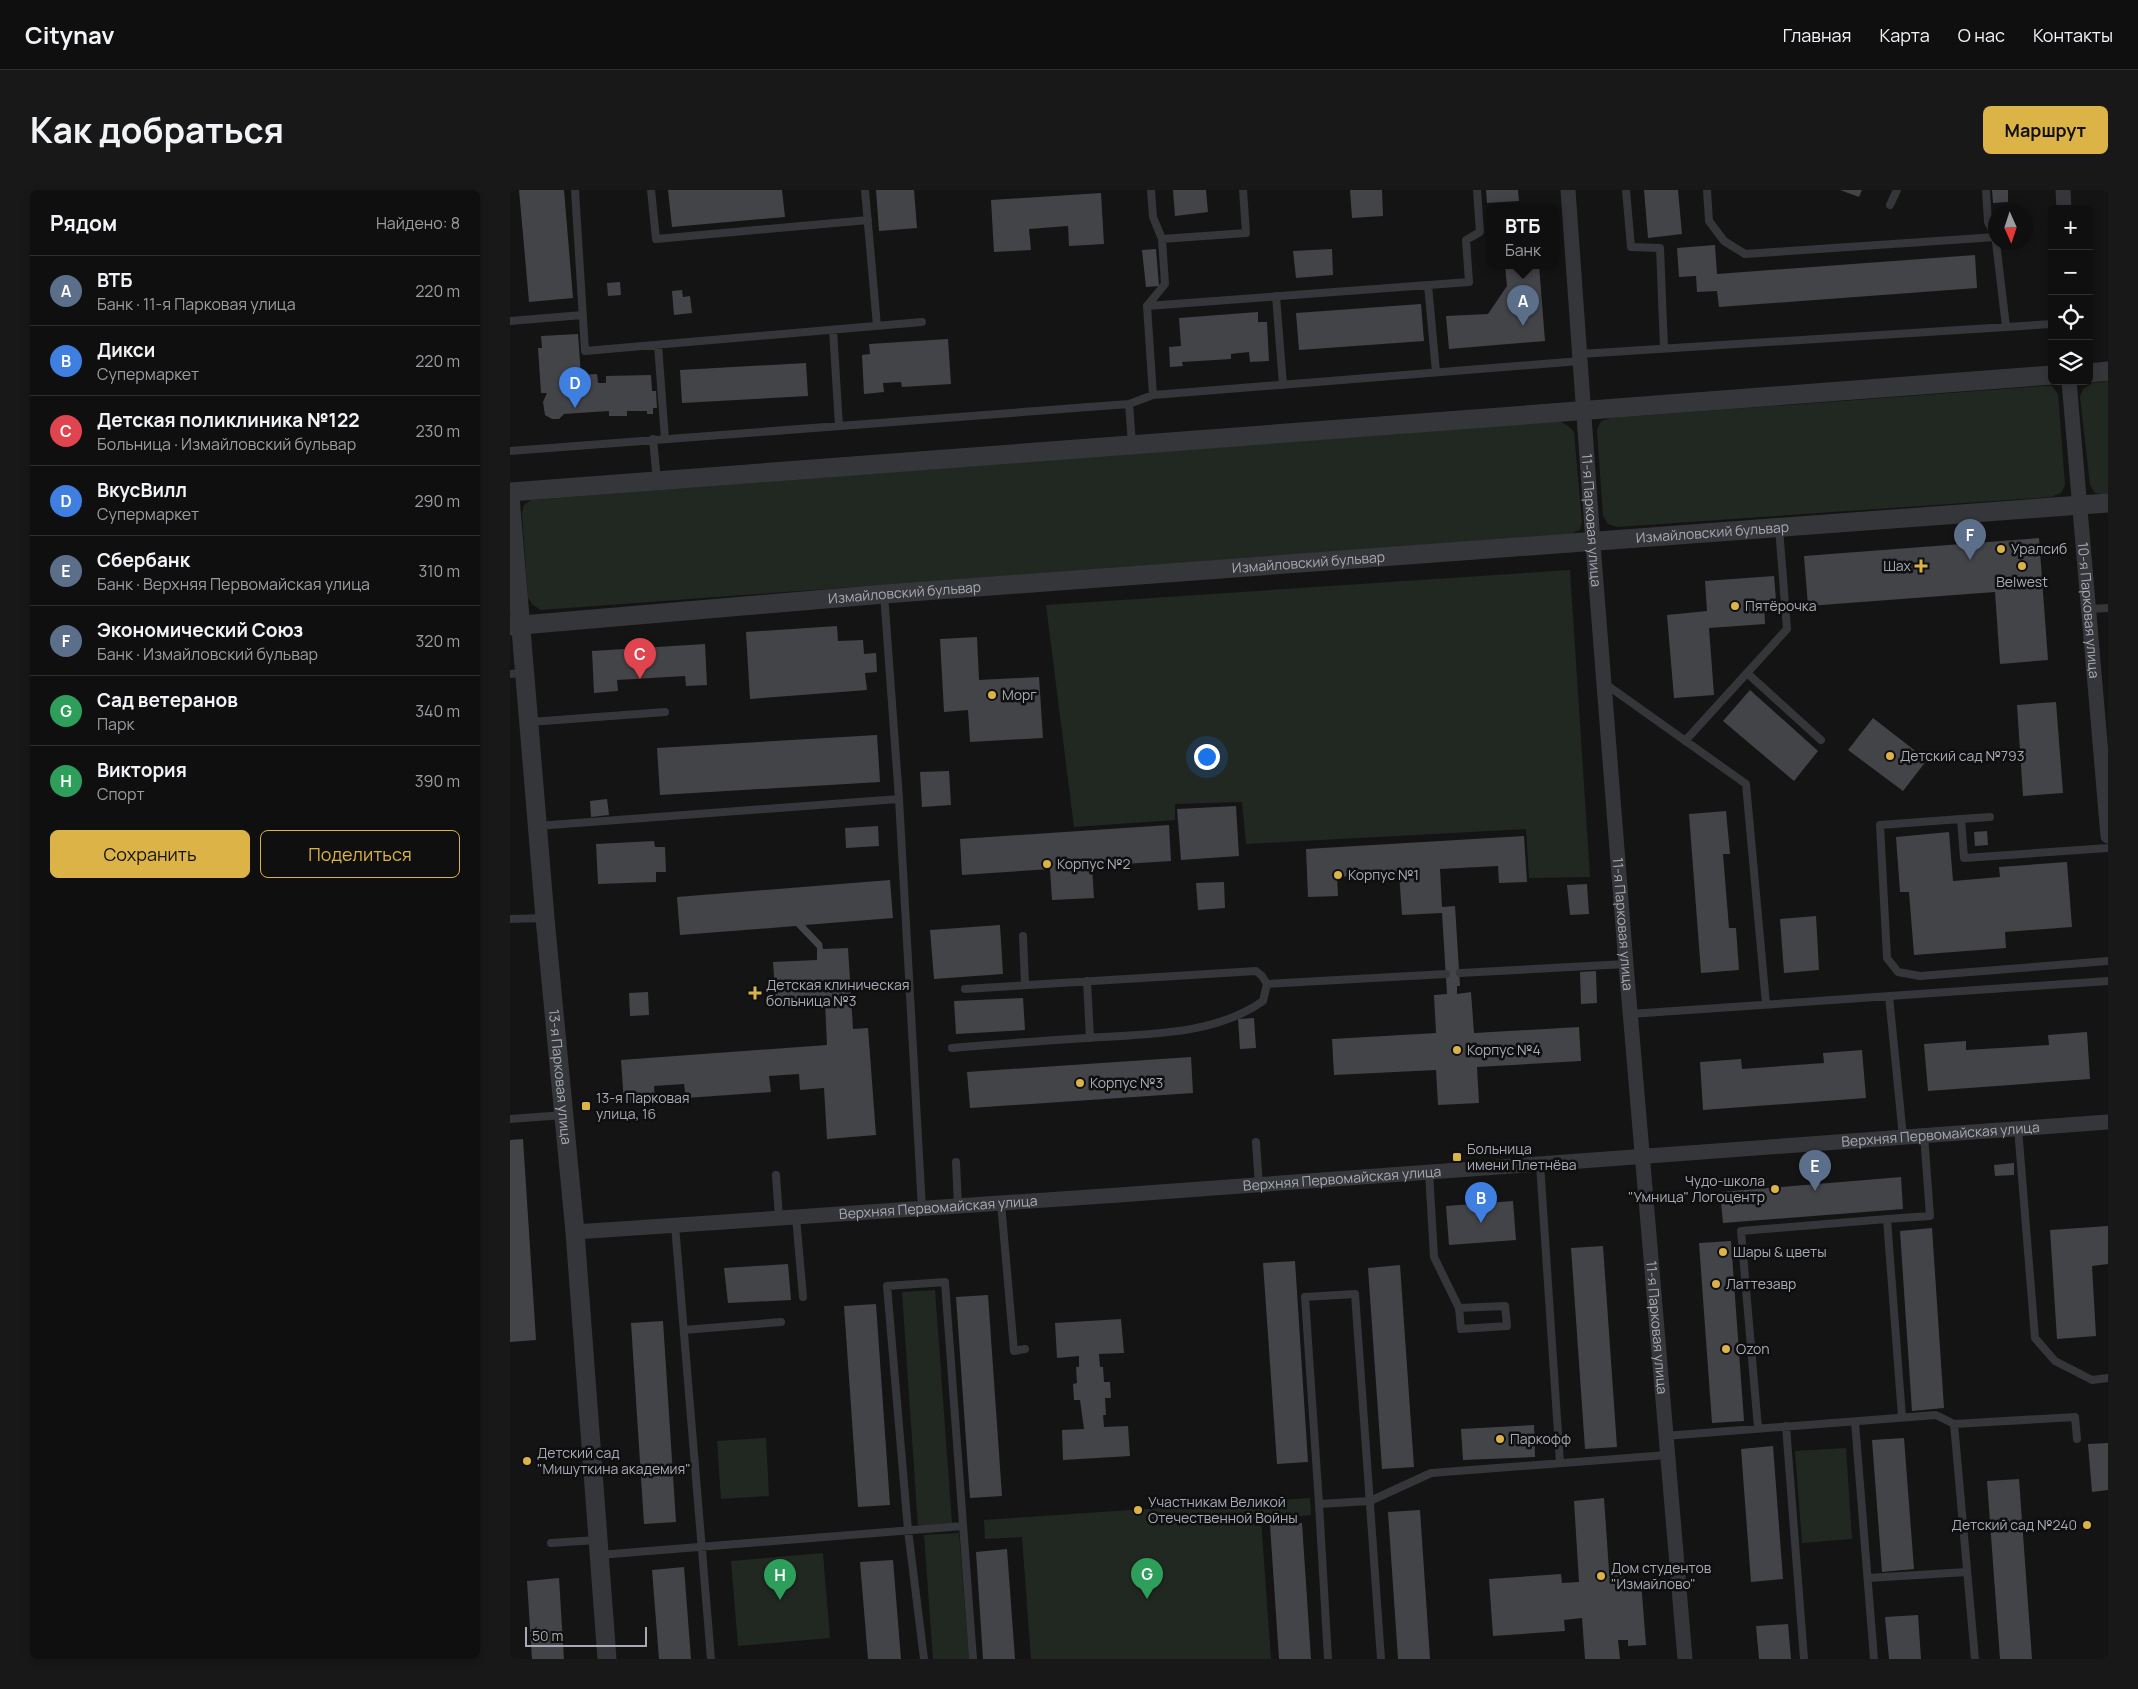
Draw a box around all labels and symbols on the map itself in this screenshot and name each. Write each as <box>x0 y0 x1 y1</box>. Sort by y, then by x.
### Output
north arrow <box>1988 205 2033 250</box>
pin: A <box>1507 285 1539 326</box>
pin: D <box>559 367 591 408</box>
street label: 11-я Парковая улица <box>1578 453 1606 588</box>
street label: Измайловский бульвар <box>1635 517 1789 547</box>
pin: F <box>1954 519 1986 560</box>
place label: Уралсиб <box>2011 539 2067 558</box>
street label: 10-я Парковая улица <box>2074 541 2104 679</box>
marker: Уралсиб <box>1995 543 2007 555</box>
street label: Измайловский бульвар <box>1231 547 1386 577</box>
place label: Шах <box>1883 556 1912 575</box>
marker: Шах <box>1915 560 1927 572</box>
marker: Belwest <box>2016 560 2028 572</box>
place label: Belwest <box>1996 572 2048 591</box>
street label: Измайловский бульвар <box>827 577 982 608</box>
place label: Пятёрочка <box>1745 596 1817 615</box>
marker: Пятёрочка <box>1729 600 1741 612</box>
pin: C <box>624 638 656 679</box>
place label: Морг <box>1002 685 1037 704</box>
marker: Морг <box>986 689 998 701</box>
your location <box>1194 744 1220 770</box>
place label: Детский сад №793 <box>1900 746 2024 765</box>
marker: Детский сад №793 <box>1884 750 1896 762</box>
place label: Корпус №2 <box>1057 854 1130 873</box>
street label: 11-я Парковая улица <box>1609 857 1638 991</box>
marker: Корпус №2 <box>1041 858 1053 870</box>
place label: Корпус №1 <box>1348 865 1419 884</box>
marker: Корпус №1 <box>1332 869 1344 881</box>
place label: Детская клиническая больница №3 <box>766 975 909 1010</box>
marker: Детская клиническая больница №3 <box>748 986 762 1000</box>
street label: 13-я Парковая улица <box>545 1008 577 1145</box>
place label: Корпус №4 <box>1467 1040 1541 1059</box>
marker: Корпус №4 <box>1451 1044 1463 1056</box>
place label: Корпус №3 <box>1090 1073 1163 1092</box>
marker: Корпус №3 <box>1074 1077 1086 1089</box>
place label: 13-я Парковая улица, 16 <box>596 1088 689 1123</box>
marker: 13-я Парковая улица, 16 <box>580 1100 592 1112</box>
street label: Верхняя Первомайская улица <box>1841 1117 2040 1151</box>
place label: Больница имени Плетнёва <box>1467 1139 1577 1174</box>
pin: E <box>1799 1150 1831 1191</box>
marker: Больница имени Плетнёва <box>1451 1151 1463 1163</box>
street label: Верхняя Первомайская улица <box>1242 1161 1442 1195</box>
place label: Чудо-школа "Умница" Логоцентр <box>1628 1171 1765 1206</box>
pin: B <box>1465 1182 1497 1223</box>
marker: Чудо-школа "Умница" Логоцентр <box>1769 1183 1781 1195</box>
street label: Верхняя Первомайская улица <box>838 1191 1038 1223</box>
place label: Шары & цветы <box>1733 1242 1827 1261</box>
marker: Шары & цветы <box>1717 1246 1729 1258</box>
street label: 11-я Парковая улица <box>1642 1260 1672 1395</box>
place label: Латтезавр <box>1726 1274 1796 1293</box>
marker: Латтезавр <box>1710 1278 1722 1290</box>
place label: Ozon <box>1736 1339 1770 1358</box>
marker: Ozon <box>1720 1343 1732 1355</box>
place label: Паркофф <box>1510 1429 1571 1448</box>
marker: Паркофф <box>1494 1433 1506 1445</box>
place label: Детский сад "Мишуткина академия" <box>537 1443 691 1478</box>
marker: Детский сад "Мишуткина академия" <box>521 1455 533 1467</box>
place label: Участникам Великой Отечественной Войны <box>1148 1492 1298 1527</box>
marker: Участникам Великой Отечественной Войны <box>1132 1504 1144 1516</box>
place label: Детский сад №240 <box>1952 1515 2077 1534</box>
marker: Детский сад №240 <box>2081 1519 2093 1531</box>
pin: G <box>1131 1558 1163 1599</box>
place label: Дом студентов "Измайлово" <box>1611 1558 1712 1593</box>
pin: H <box>764 1559 796 1600</box>
marker: Дом студентов "Измайлово" <box>1595 1570 1607 1582</box>
scale bar <box>525 1624 648 1647</box>

